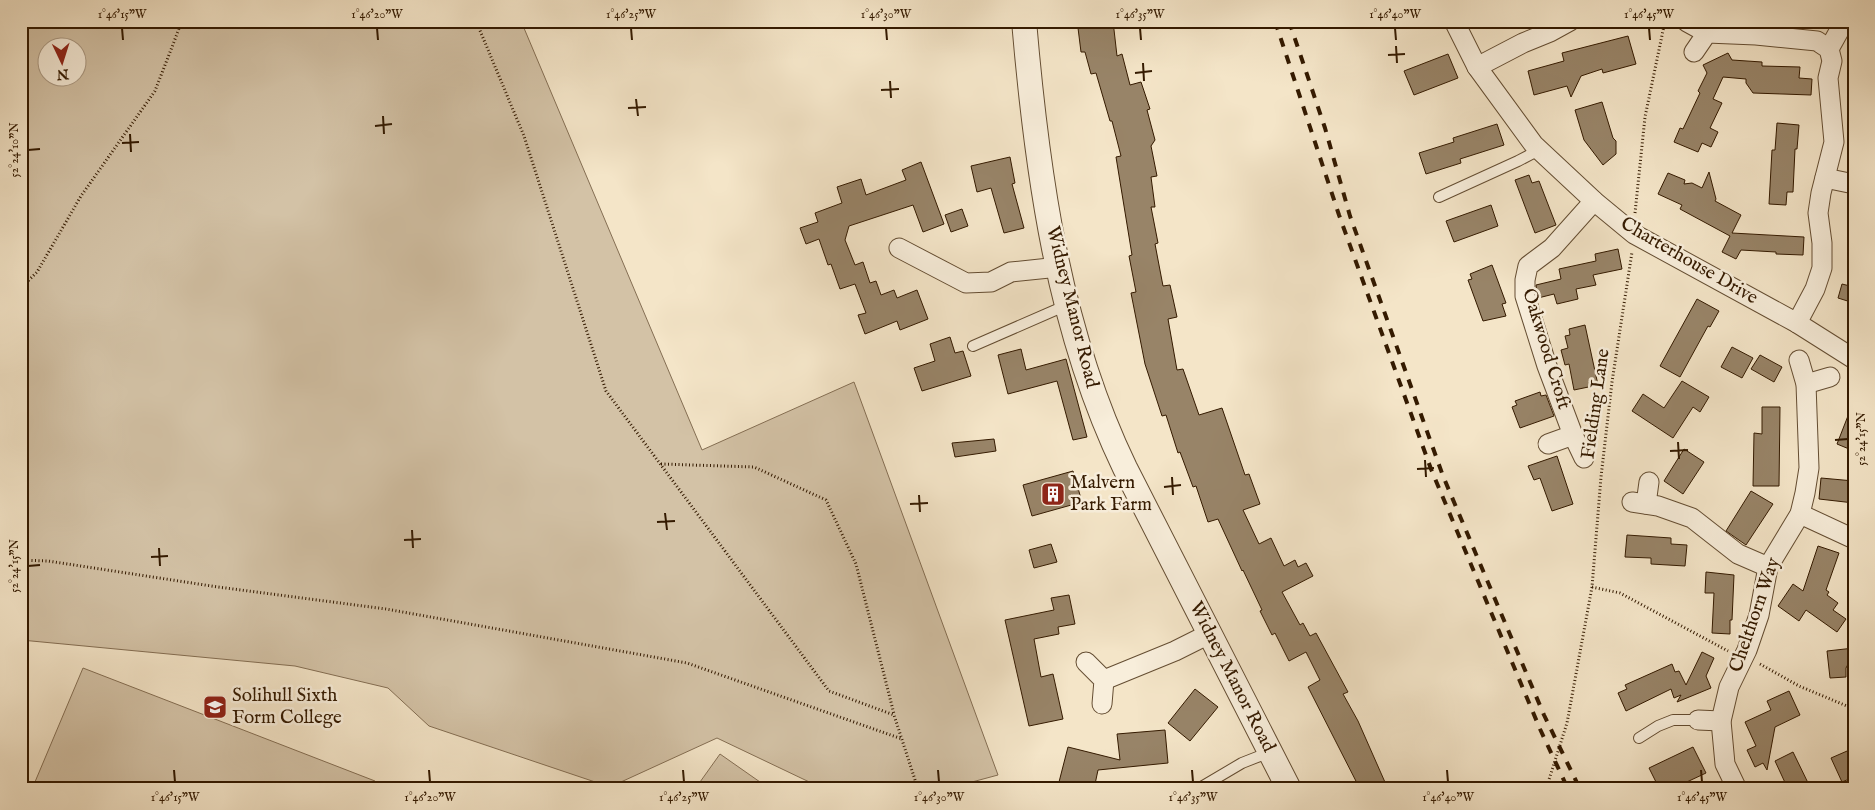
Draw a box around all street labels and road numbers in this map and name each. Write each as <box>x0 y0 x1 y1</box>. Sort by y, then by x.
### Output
street label: Charterhouse Drive <box>1616 212 1762 310</box>
street label: Widney Manor Road <box>1040 224 1104 391</box>
street label: Oakwood Croft <box>1516 286 1576 413</box>
street label: Fielding Lane <box>1576 347 1616 461</box>
street label: Chelthorn Way <box>1724 554 1786 676</box>
street label: Widney Manor Road <box>1184 598 1281 757</box>

